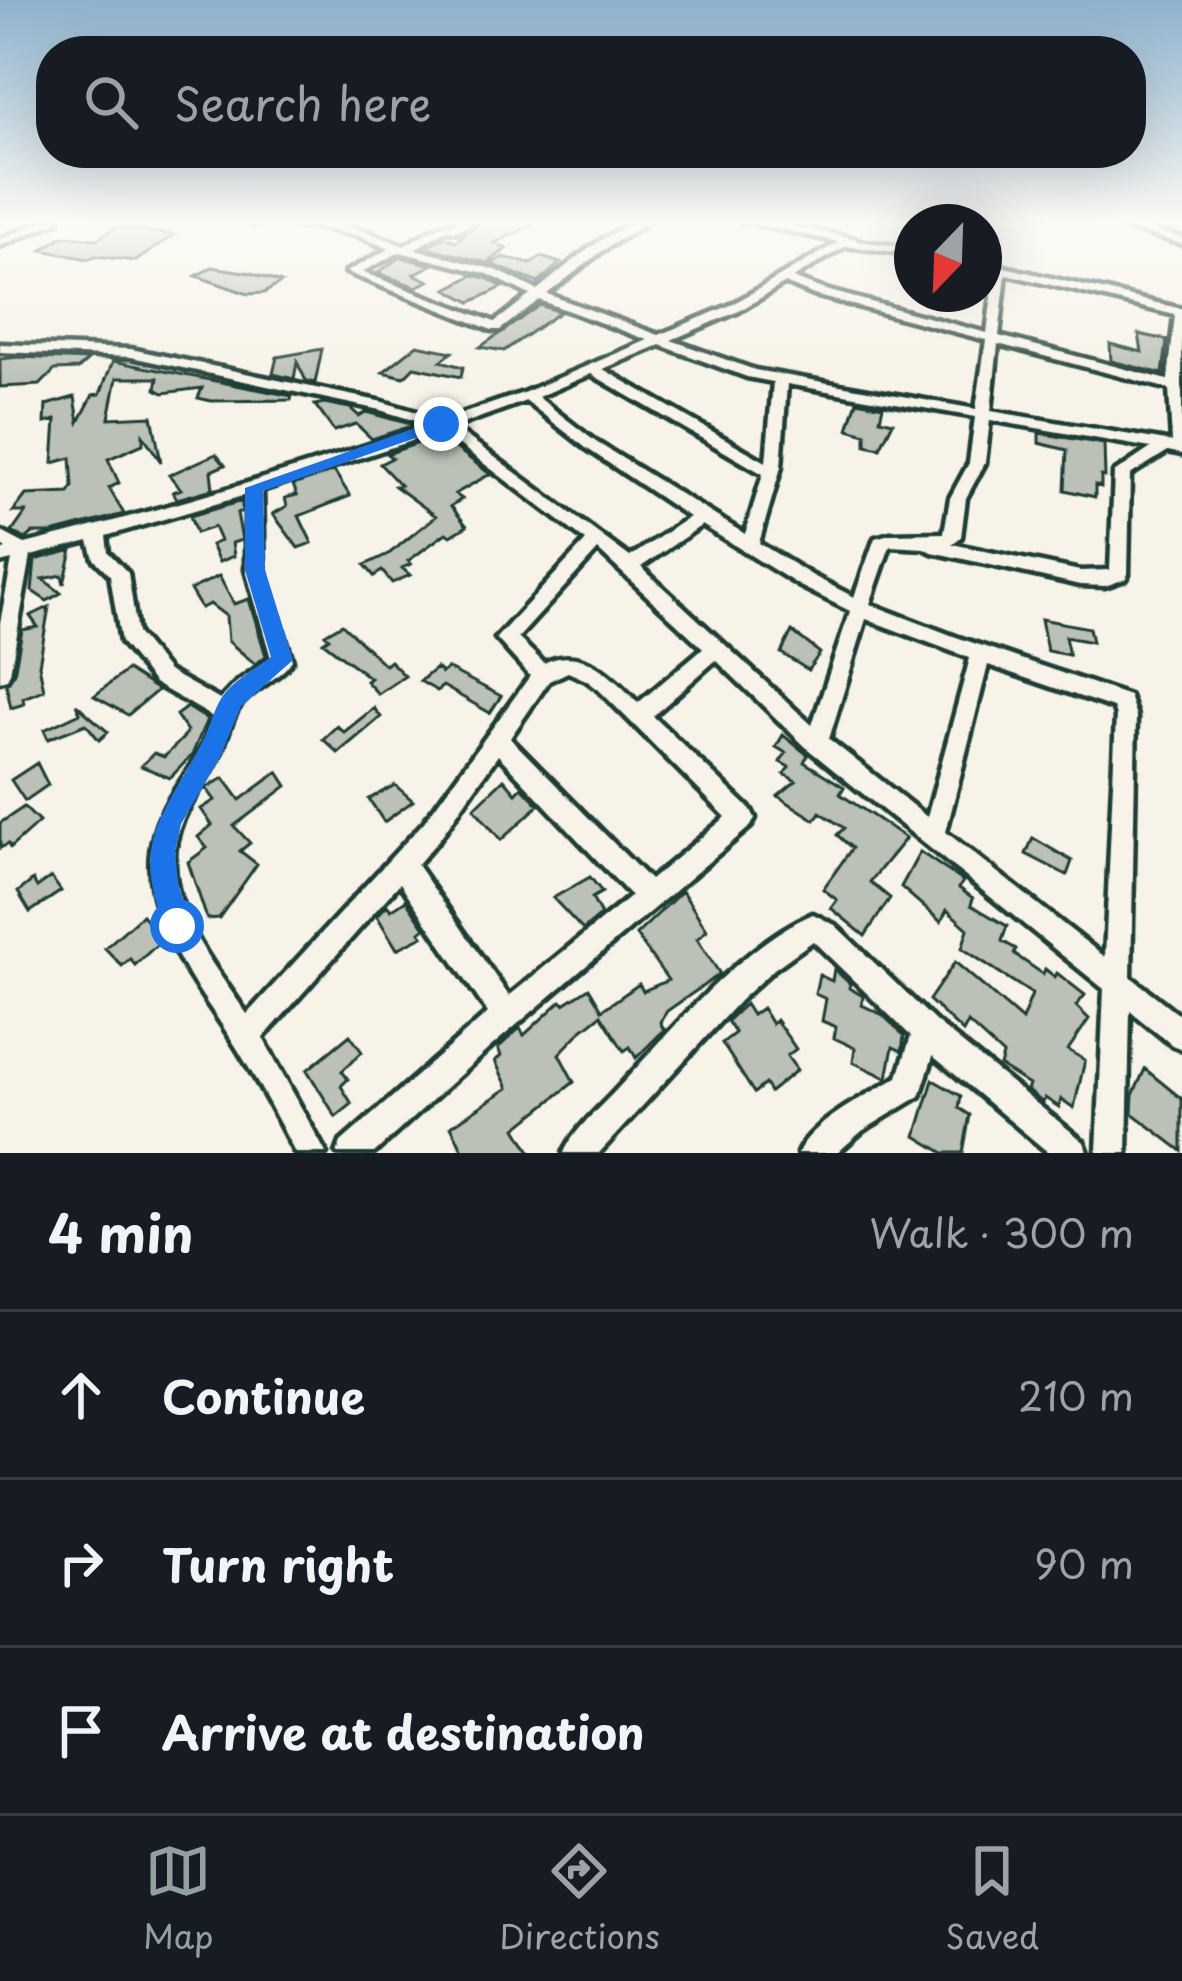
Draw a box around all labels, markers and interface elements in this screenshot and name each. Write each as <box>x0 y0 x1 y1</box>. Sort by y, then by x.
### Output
search box <box>36 36 1146 168</box>
text: Search here <box>174 68 431 136</box>
icon: search <box>78 69 144 135</box>
north arrow <box>894 204 1002 312</box>
route end <box>414 397 468 451</box>
route start <box>150 899 204 953</box>
text: 4 min <box>48 1193 193 1270</box>
text: Walk · 300 m <box>869 1202 1134 1261</box>
text: Continue <box>162 1361 365 1429</box>
icon: ahead <box>48 1362 114 1428</box>
text: 210 m <box>1018 1365 1134 1424</box>
text: Turn right <box>162 1529 394 1597</box>
icon: right <box>48 1530 114 1596</box>
text: 90 m <box>1034 1533 1134 1592</box>
text: Arrive at destination <box>162 1697 645 1765</box>
icon: arrive <box>48 1698 114 1764</box>
tab: Map <box>143 1838 213 1960</box>
tab: Directions <box>499 1838 660 1960</box>
tab: Saved <box>945 1838 1039 1960</box>

